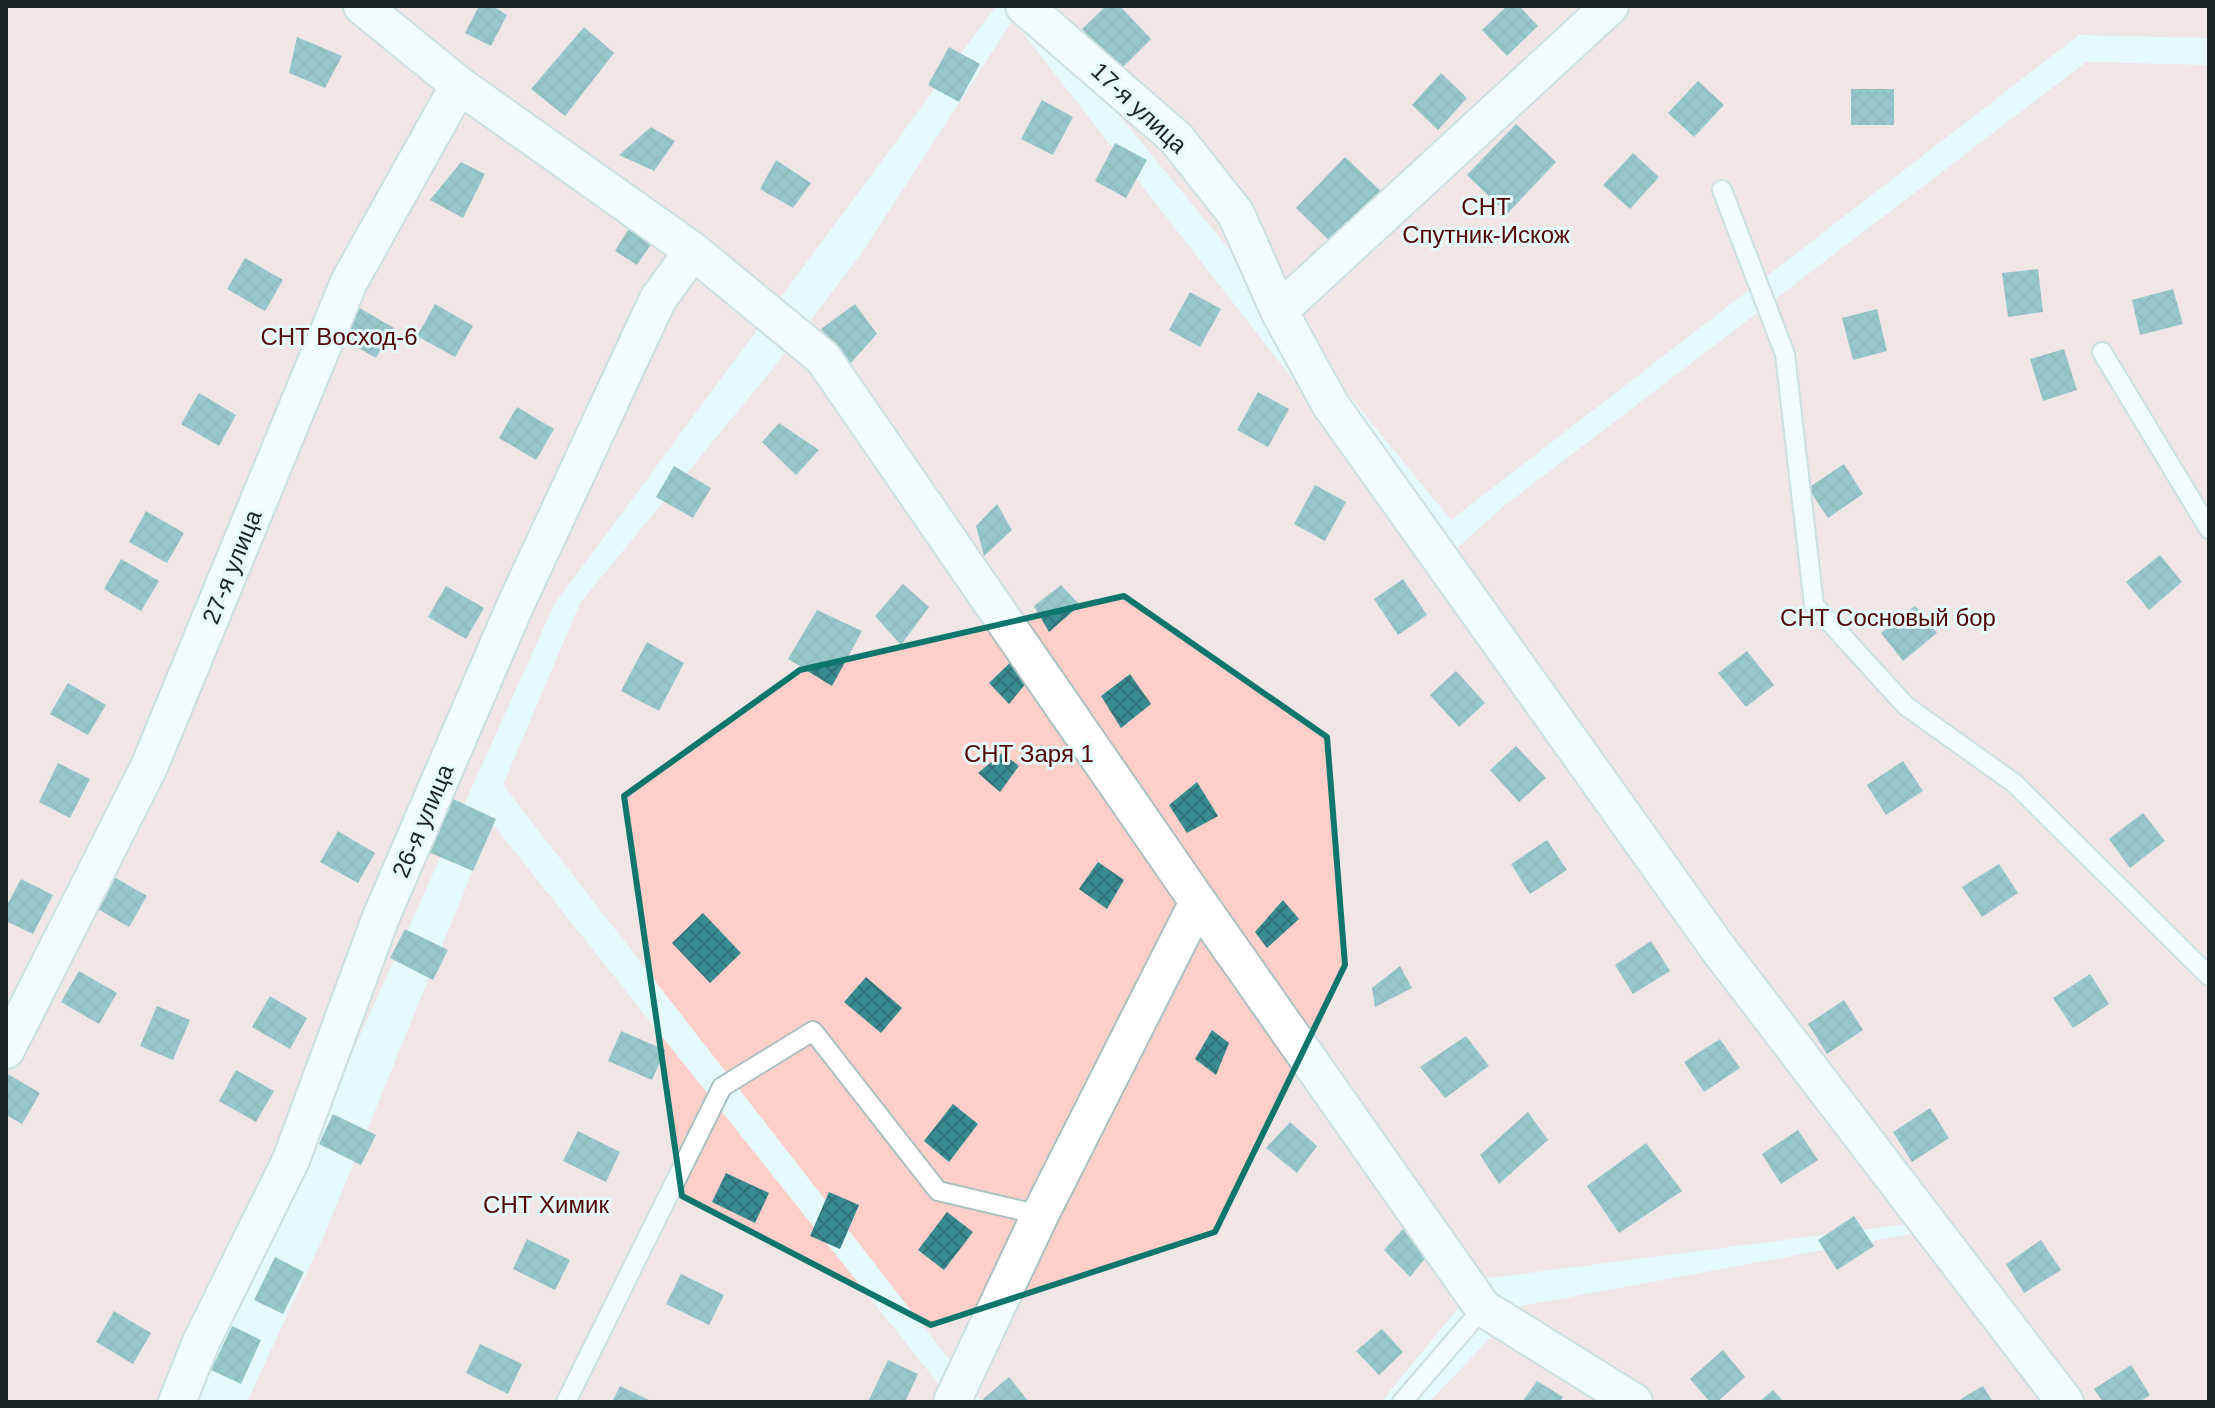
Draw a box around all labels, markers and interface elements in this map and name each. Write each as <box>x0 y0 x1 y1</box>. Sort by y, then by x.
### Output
street label: 17-я улица <box>1086 57 1193 159</box>
park label: СНТ Спутник-Искож <box>1402 193 1570 248</box>
park label: СНТ Восход-6 <box>260 323 418 350</box>
street label: 27-я улица <box>196 505 267 628</box>
park label: СНТ Сосновый бор <box>1780 604 1996 631</box>
park label: СНТ Заря 1 <box>964 740 1094 767</box>
street label: 26-я улица <box>387 760 459 881</box>
park label: СНТ Химик <box>483 1191 609 1218</box>

